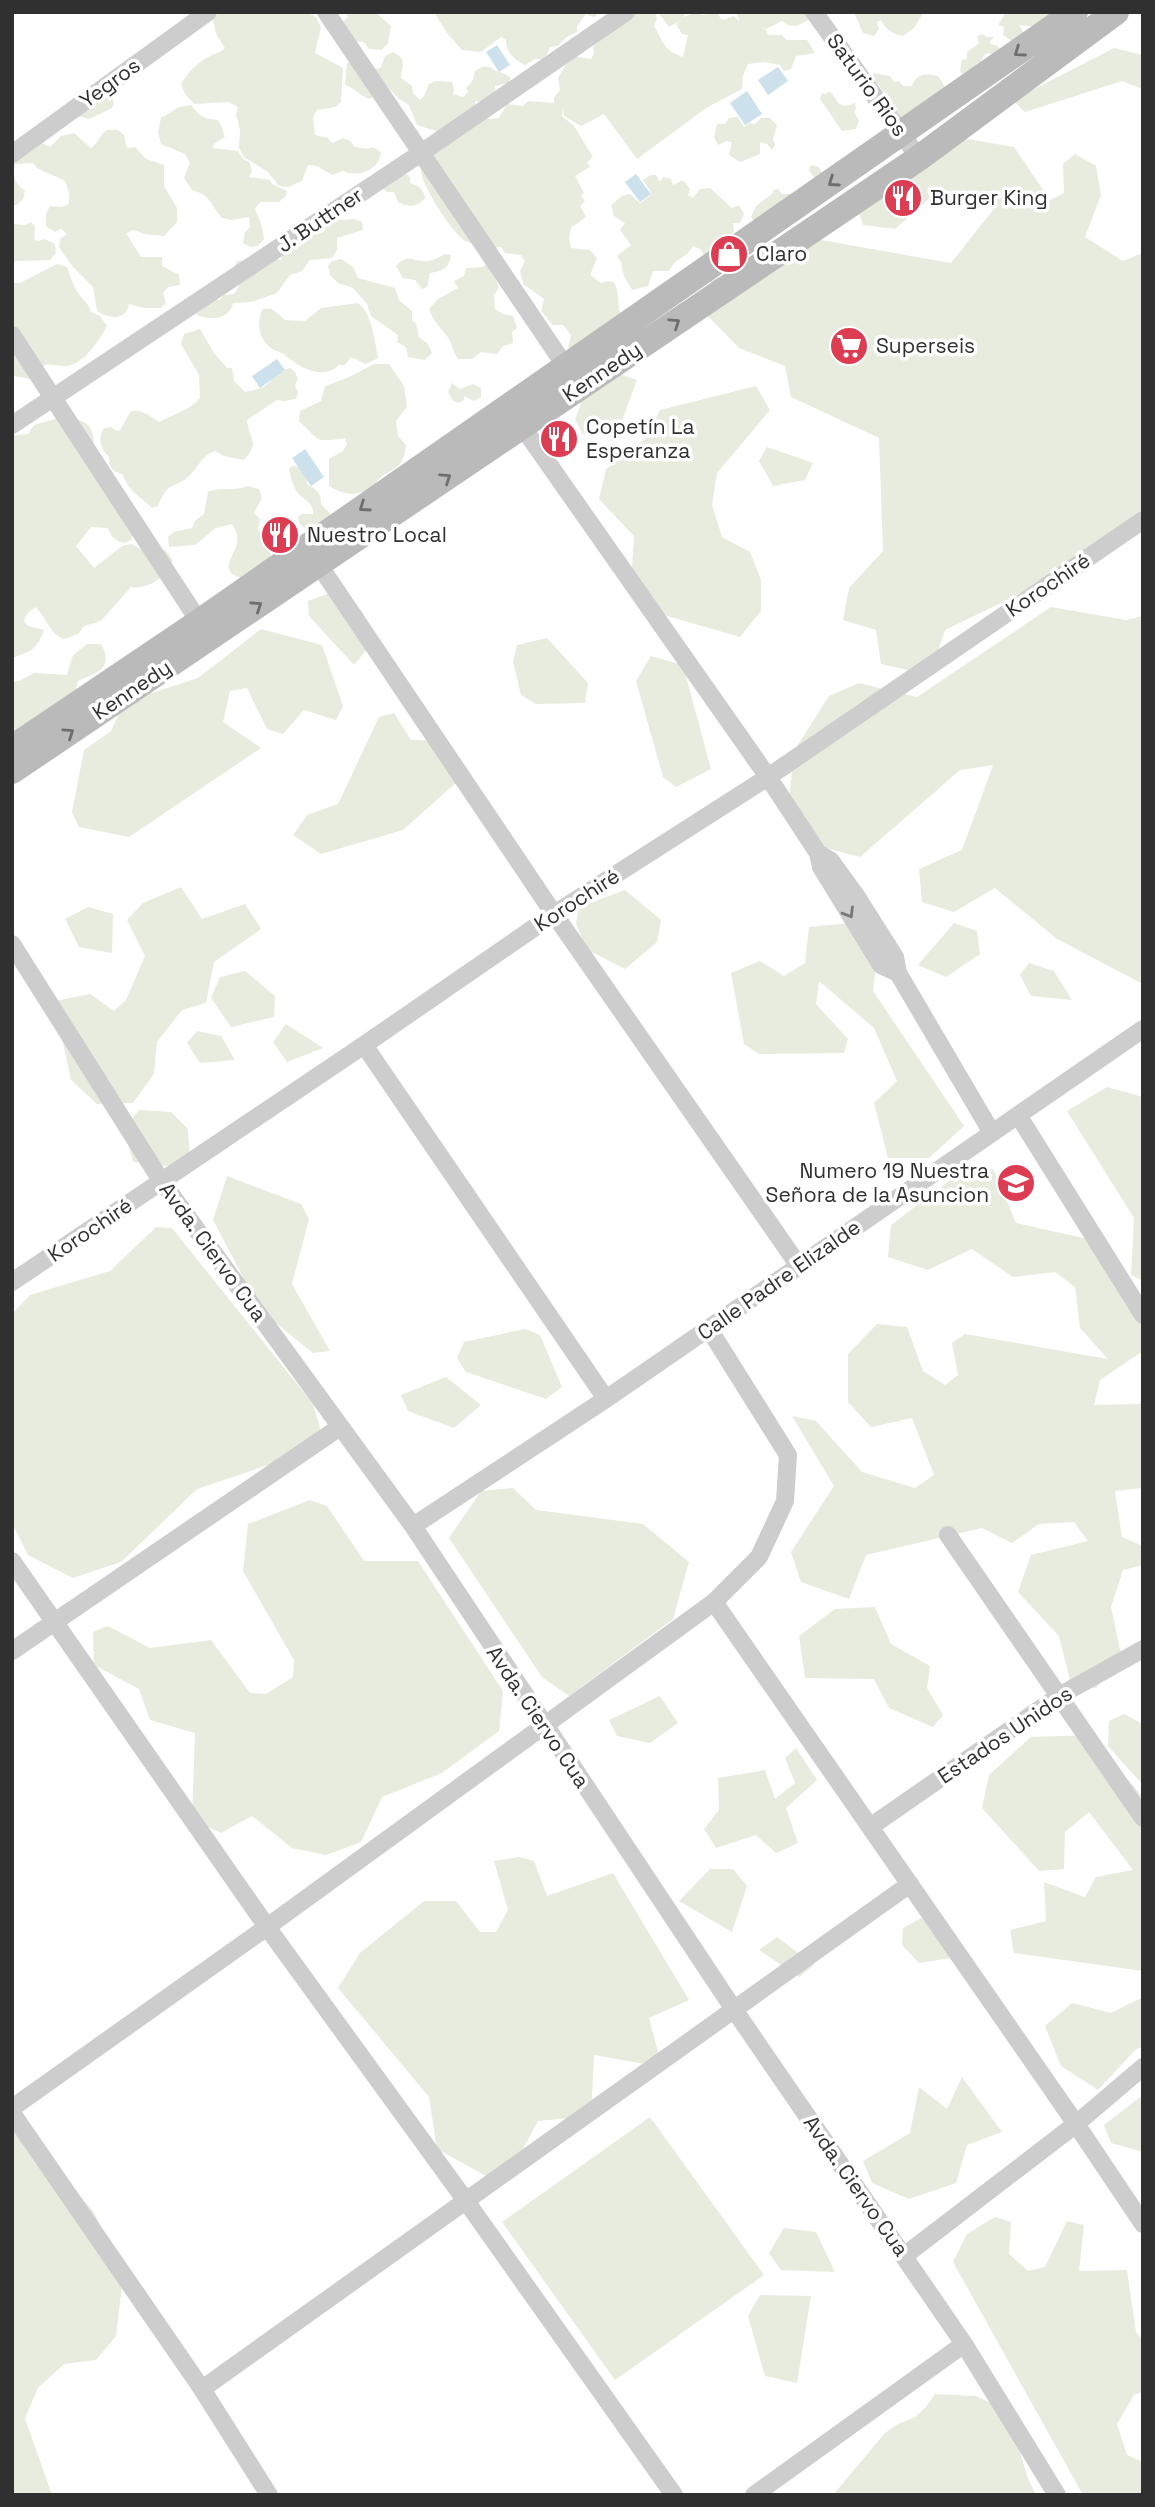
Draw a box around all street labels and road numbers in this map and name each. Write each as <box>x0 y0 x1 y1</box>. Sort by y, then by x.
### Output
street label: Saturio Rios <box>821 28 914 141</box>
street label: Yegros <box>74 52 145 114</box>
street label: J. Buttner <box>272 181 368 258</box>
street label: Kennedy <box>557 335 646 408</box>
street label: Korochiré <box>1000 546 1095 623</box>
street label: Kennedy <box>87 653 176 726</box>
street label: Korochiré <box>529 862 625 937</box>
street label: Avda. Ciervo Cua <box>154 1177 273 1327</box>
street label: Korochiré <box>42 1191 137 1268</box>
street label: Calle Padre Elizalde <box>692 1213 865 1346</box>
street label: Avda. Ciervo Cua <box>481 1640 596 1793</box>
street label: Estados Unidos <box>932 1680 1077 1790</box>
street label: Avda. Ciervo Cua <box>798 2110 915 2261</box>

